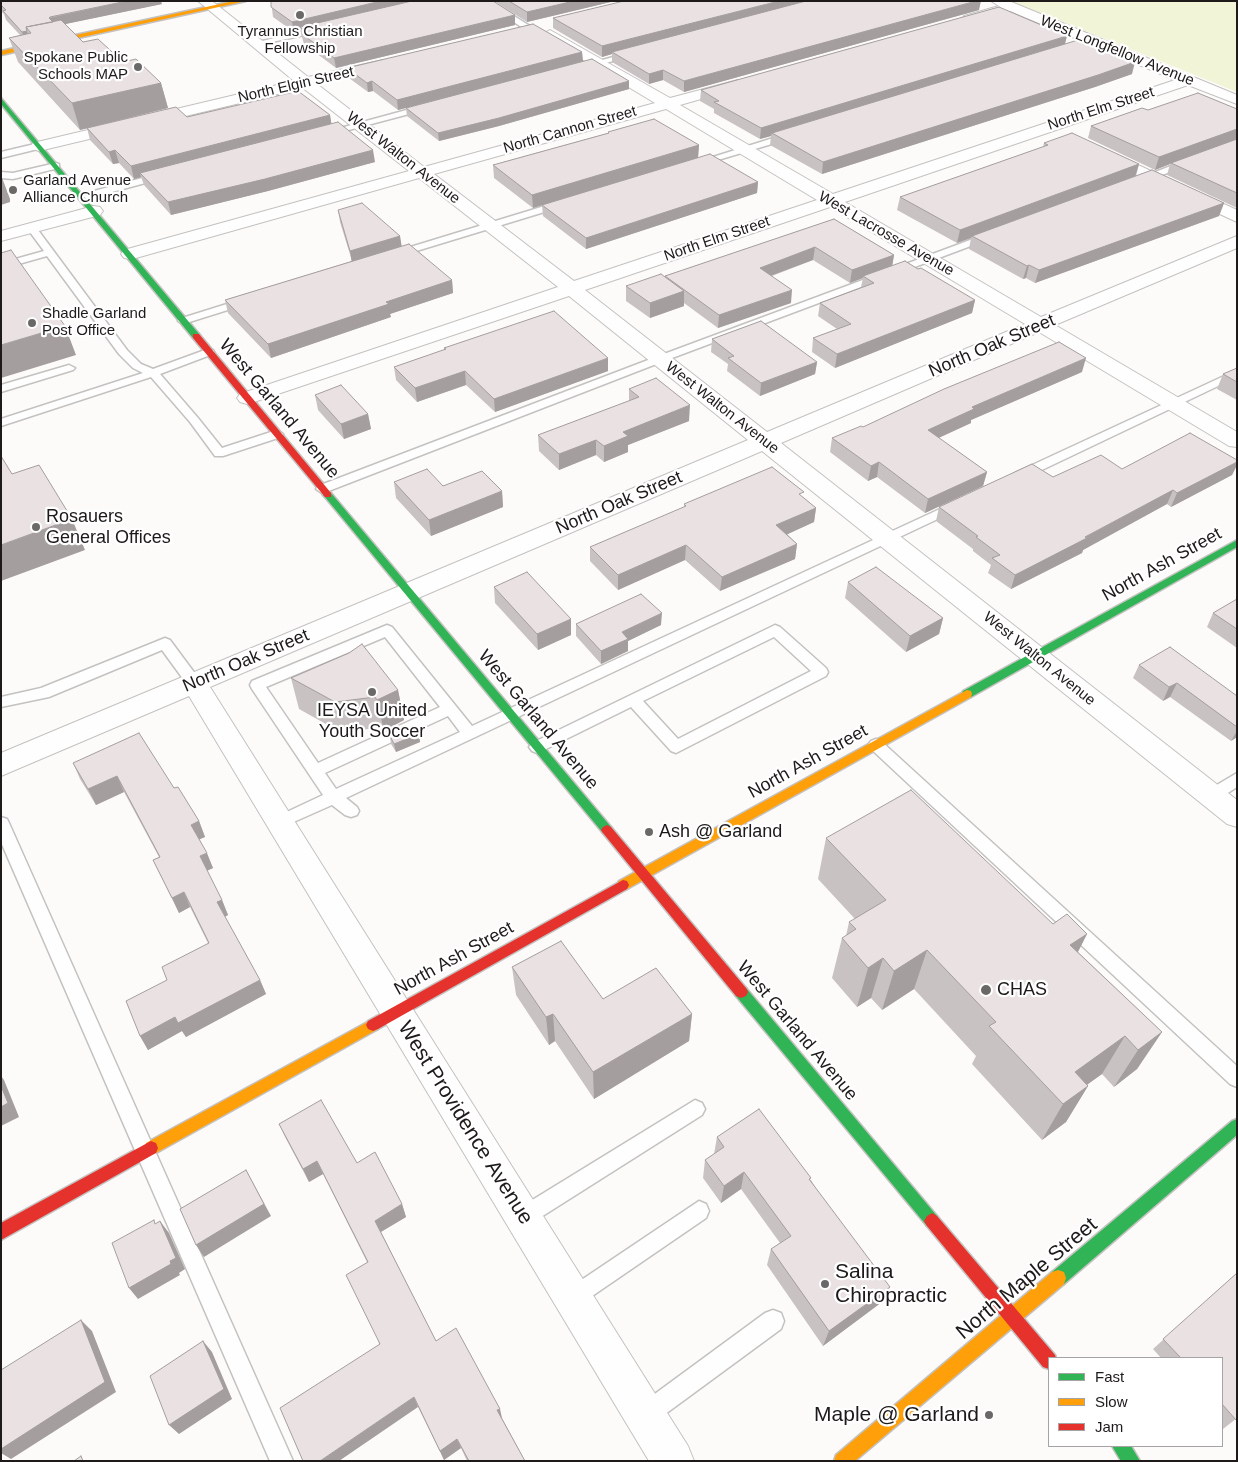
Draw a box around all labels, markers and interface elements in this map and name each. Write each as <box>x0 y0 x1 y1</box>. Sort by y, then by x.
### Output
marker: Tyrannus Christian Fellowship <box>294 9 306 21</box>
street label: West Longfellow Avenue <box>1037 12 1197 90</box>
place label: Tyrannus Christian Fellowship <box>237 23 363 58</box>
place label: Spokane Public Schools MAP <box>24 49 128 84</box>
marker: Spokane Public Schools MAP <box>132 61 144 73</box>
street label: North Elgin Street <box>236 63 356 107</box>
street label: North Elm Street <box>1045 83 1157 135</box>
street label: North Cannon Street <box>501 102 639 158</box>
street label: West Walton Avenue <box>343 108 463 208</box>
place label: Garland Avenue Alliance Church <box>23 172 131 207</box>
marker: Garland Avenue Alliance Church <box>7 184 19 196</box>
street label: West Lacrosse Avenue <box>815 188 957 280</box>
street label: North Elm Street <box>662 212 772 266</box>
place label: Shadle Garland Post Office <box>42 305 146 340</box>
street label: North Oak Street <box>926 310 1058 382</box>
marker: Shadle Garland Post Office <box>26 317 38 329</box>
street label: West Garland Avenue <box>214 335 344 483</box>
street label: West Walton Avenue <box>662 358 782 458</box>
street label: North Oak Street <box>553 467 685 539</box>
place label: Rosauers General Offices <box>46 506 171 548</box>
marker: Rosauers General Offices <box>30 521 42 533</box>
street label: North Ash Street <box>1099 523 1225 607</box>
street label: West Walton Avenue <box>979 608 1099 710</box>
street label: North Oak Street <box>180 625 312 697</box>
street label: West Garland Avenue <box>473 646 603 794</box>
marker: IEYSA United Youth Soccer <box>366 686 378 698</box>
place label: IEYSA United Youth Soccer <box>317 700 427 742</box>
street label: North Ash Street <box>745 720 871 804</box>
place label: Ash @ Garland <box>659 821 782 843</box>
marker: Ash @ Garland <box>643 826 655 838</box>
street label: North Ash Street <box>391 917 517 1001</box>
street label: West Garland Avenue <box>732 957 862 1105</box>
place label: CHAS <box>997 979 1047 1001</box>
marker: CHAS <box>979 983 993 997</box>
street label: West Providence Avenue <box>392 1017 538 1229</box>
street label: North Maple Street <box>951 1213 1103 1345</box>
place label: Salina Chiropractic <box>835 1259 947 1309</box>
marker: Salina Chiropractic <box>819 1278 831 1290</box>
legend <box>1048 1357 1223 1447</box>
text: Fast <box>1095 1368 1124 1385</box>
text: Slow <box>1095 1393 1128 1410</box>
place label: Maple @ Garland <box>814 1402 979 1428</box>
marker: Maple @ Garland <box>983 1409 995 1421</box>
text: Jam <box>1095 1418 1123 1435</box>

